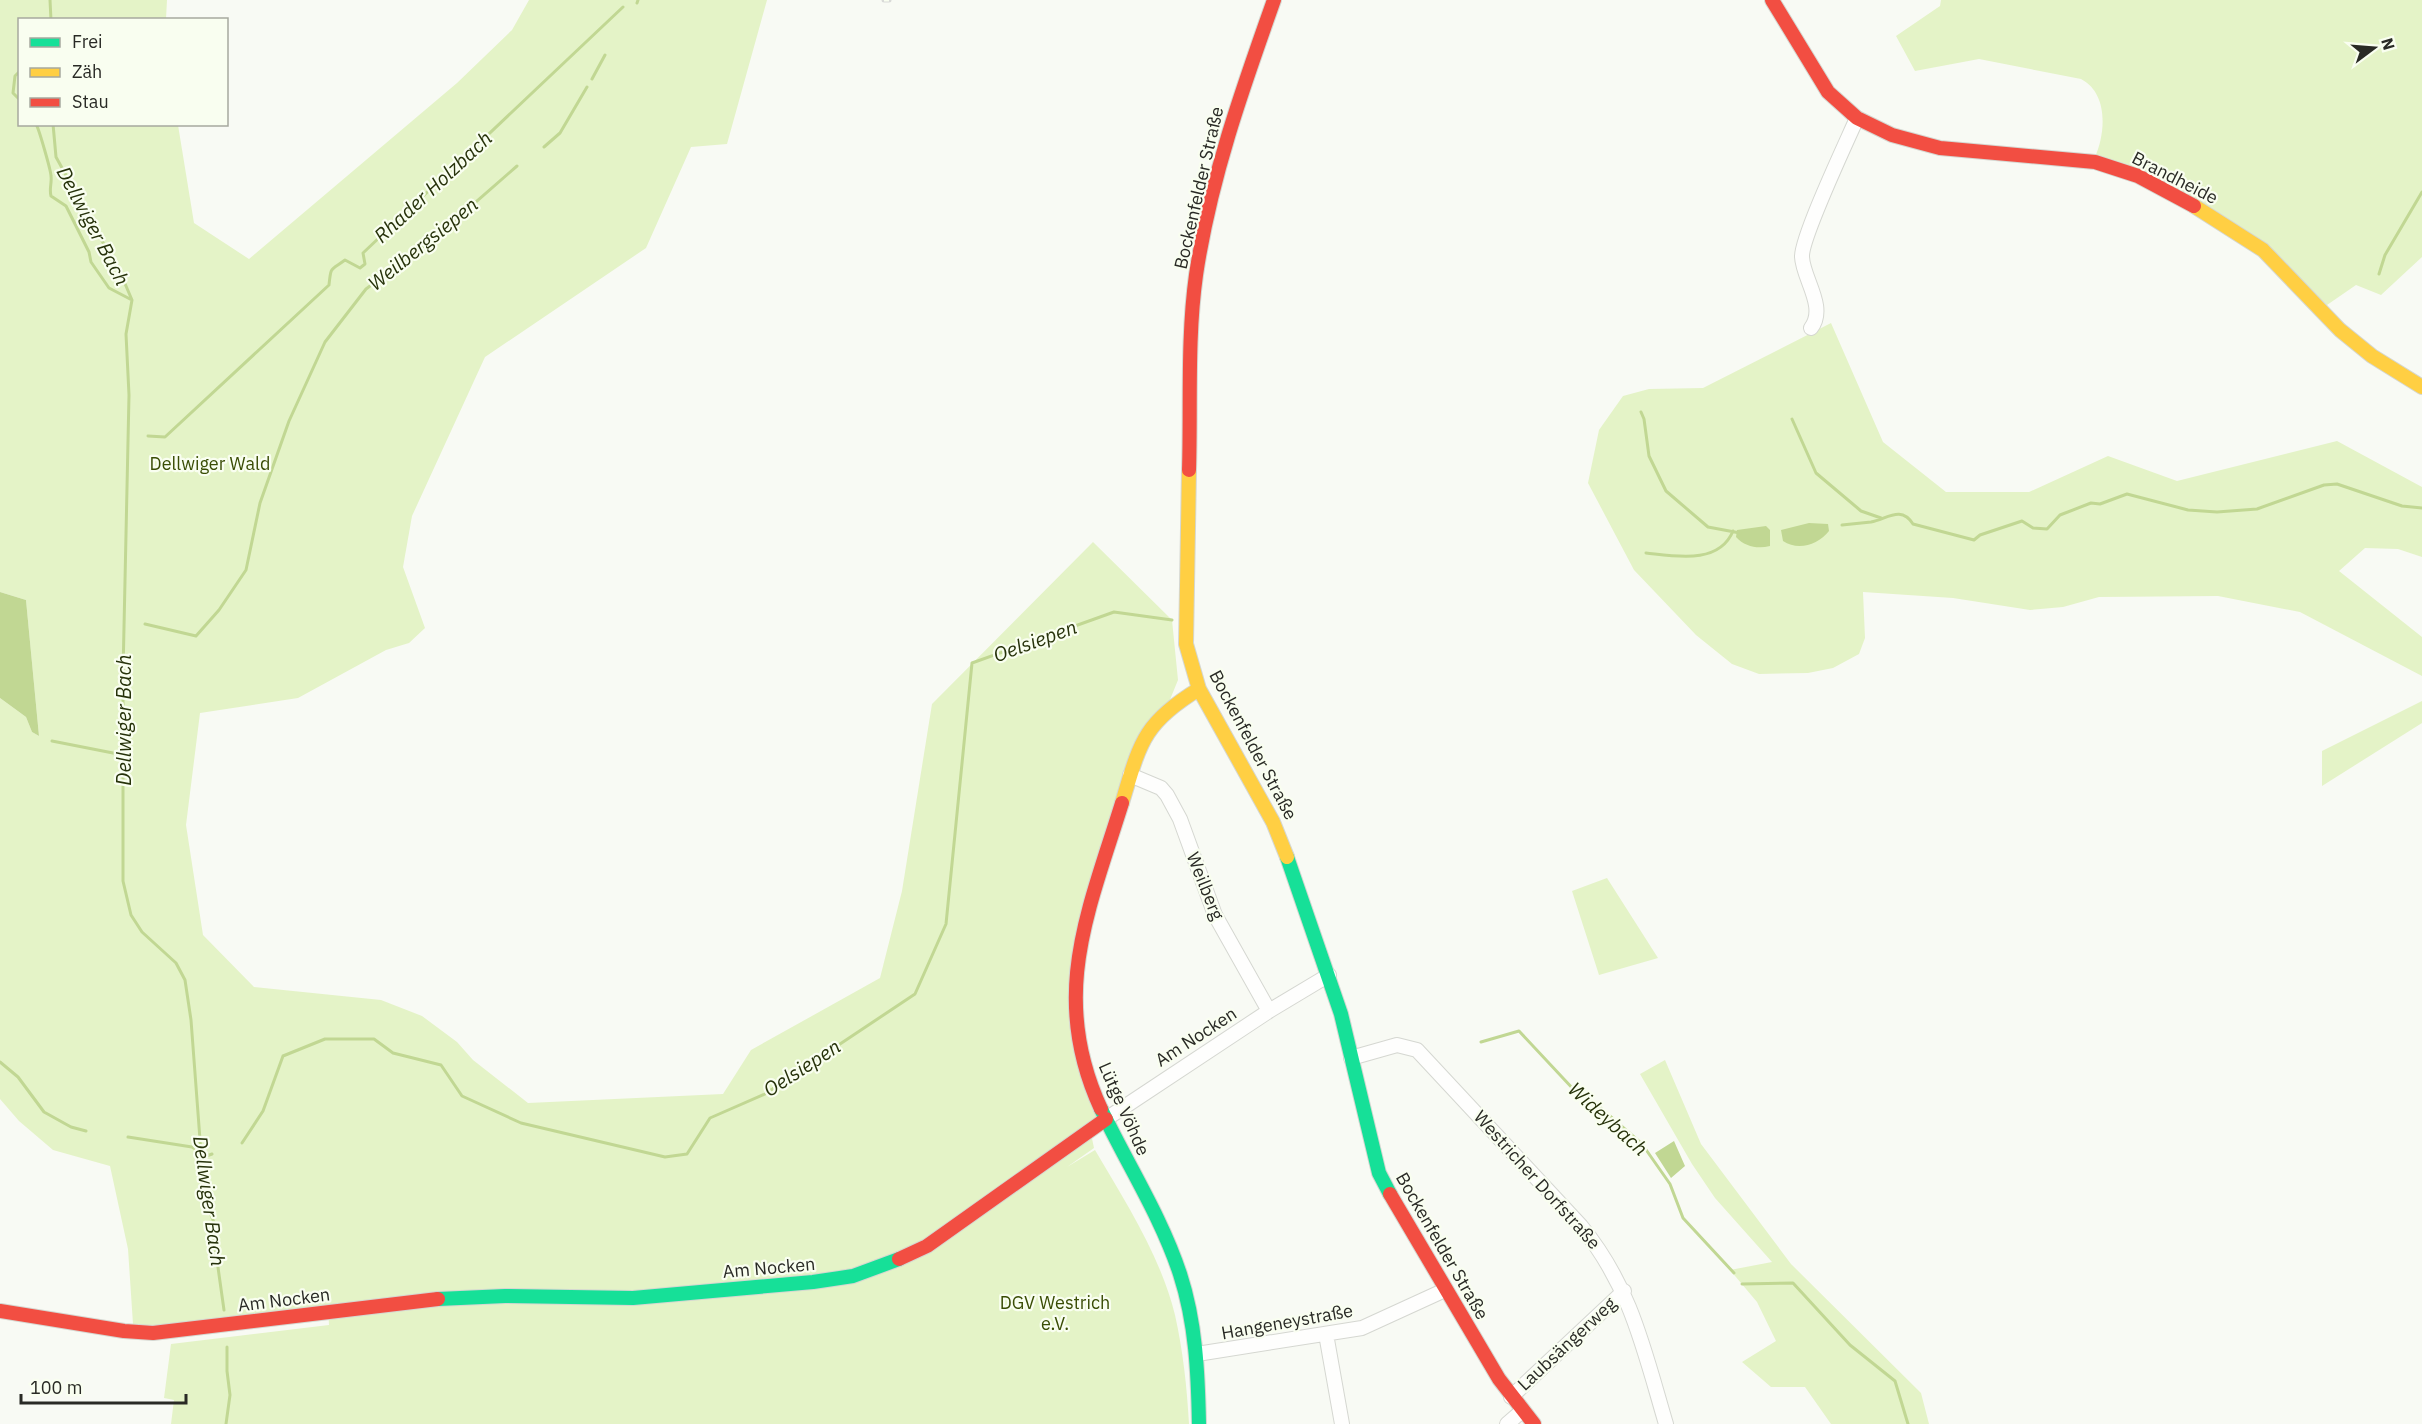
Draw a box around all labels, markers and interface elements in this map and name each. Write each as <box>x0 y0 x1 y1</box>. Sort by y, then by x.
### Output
legend <box>18 18 228 126</box>
north arrow <box>2344 18 2404 78</box>
text: Frei <box>72 30 103 53</box>
text: N <box>2377 36 2400 52</box>
text: Zäh <box>72 60 102 83</box>
text: Stau <box>72 90 109 113</box>
street label: Bockenfelder Straße <box>1169 104 1228 271</box>
water label: Rhader Holzbach <box>368 125 498 249</box>
street label: Brandheide <box>2128 146 2222 209</box>
water label: Dellwiger Bach <box>51 161 136 290</box>
water label: Weilbergsiepen <box>362 191 483 296</box>
park label: Dellwiger Wald <box>150 452 270 475</box>
water label: Oelsiepen <box>989 613 1080 668</box>
water label: Dellwiger Bach <box>110 654 137 786</box>
street label: Bockenfelder Straße <box>1204 666 1303 824</box>
street label: Weilberg <box>1181 849 1230 924</box>
street label: Am Nocken <box>1151 1002 1241 1071</box>
water label: Oelsiepen <box>758 1033 846 1103</box>
street label: Lütge Vöhde <box>1094 1059 1155 1159</box>
water label: Wideybach <box>1563 1076 1654 1161</box>
street label: Westricher Dorfstraße <box>1469 1105 1606 1254</box>
water label: Dellwiger Bach <box>187 1134 232 1268</box>
street label: Bockenfelder Straße <box>1391 1168 1494 1324</box>
street label: Am Nocken <box>722 1252 816 1283</box>
street label: Am Nocken <box>237 1282 331 1317</box>
park label: DGV Westrich e.V. <box>1000 1291 1110 1335</box>
street label: Laubsängerweg <box>1512 1292 1621 1395</box>
street label: Hangeneystraße <box>1219 1299 1355 1344</box>
scale bar <box>21 1367 186 1405</box>
text: 100 m <box>30 1376 82 1399</box>

